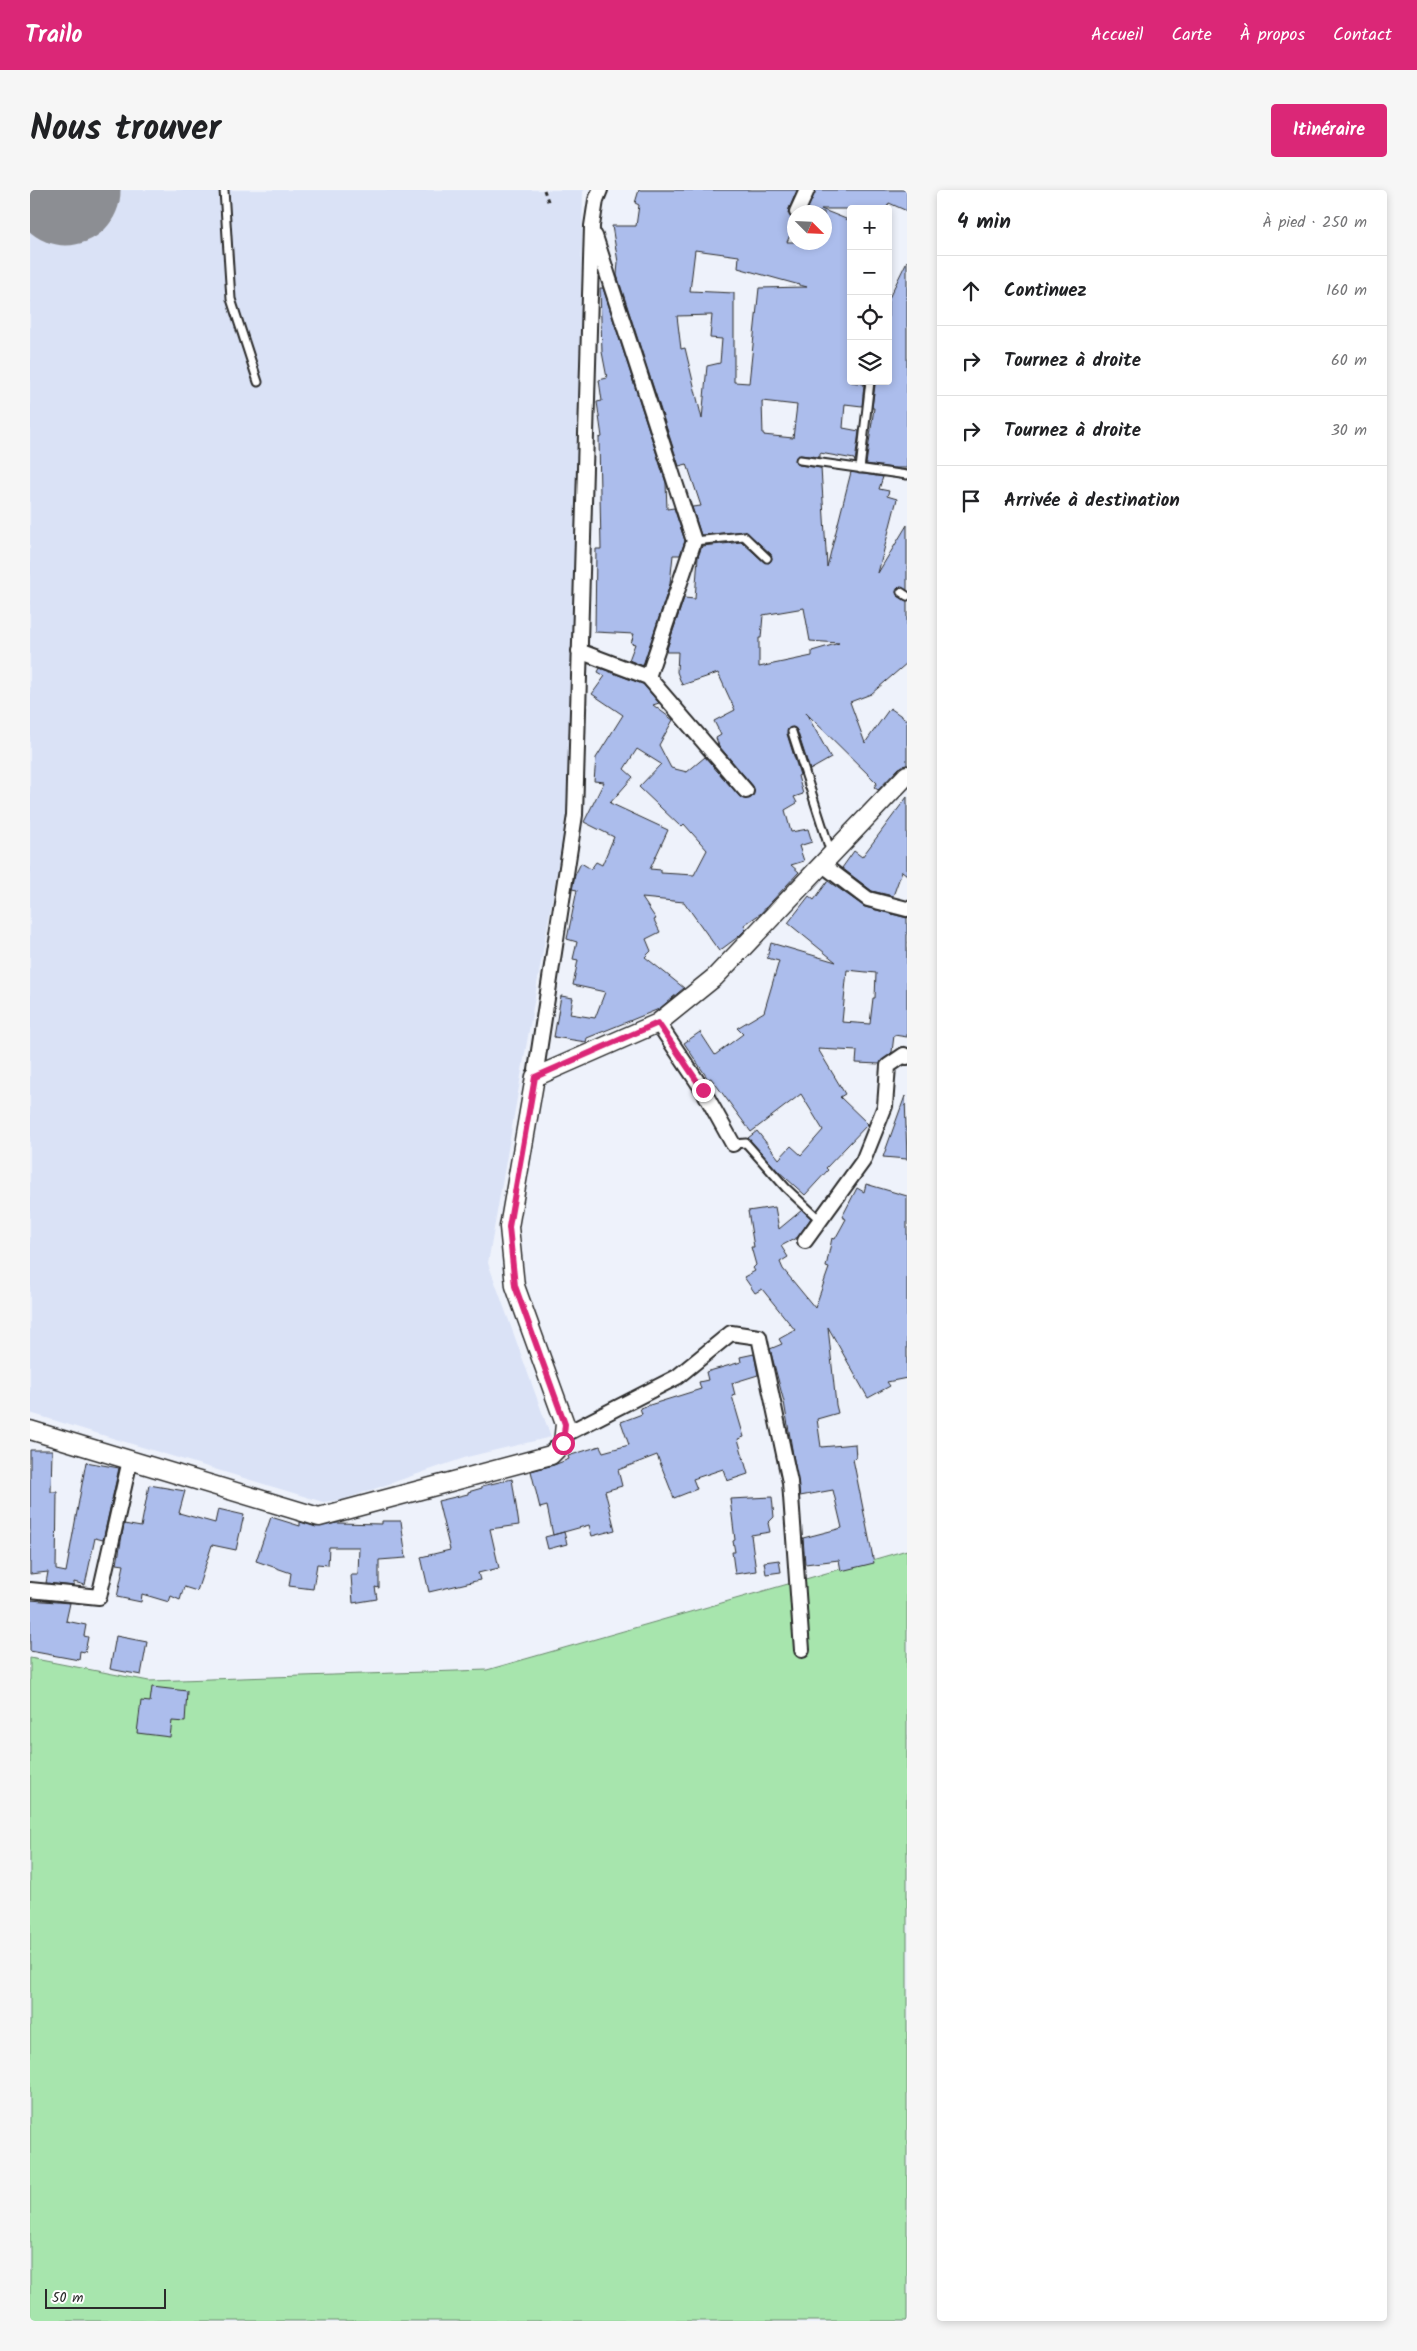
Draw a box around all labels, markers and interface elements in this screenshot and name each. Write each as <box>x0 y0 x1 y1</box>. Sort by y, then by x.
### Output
text: Trailo <box>25 16 83 55</box>
text: Accueil <box>1091 21 1144 50</box>
text: Carte <box>1172 21 1212 50</box>
text: À propos <box>1240 21 1305 50</box>
text: Contact <box>1333 21 1392 50</box>
text: Nous trouver <box>30 102 221 158</box>
button: Itinéraire <box>1271 104 1387 157</box>
north arrow <box>787 205 832 250</box>
map controls <box>847 205 892 385</box>
button: + <box>847 205 892 250</box>
text: 4 min <box>957 206 1011 239</box>
text: À pied · 250 m <box>1263 210 1367 235</box>
button: − <box>847 250 892 295</box>
text: Continuez <box>1004 276 1087 306</box>
icon: ahead <box>957 277 985 305</box>
text: 160 m <box>1326 278 1367 303</box>
button: locate <box>847 295 892 340</box>
button: layers <box>847 340 892 385</box>
text: Tournez à droite <box>1004 346 1141 376</box>
icon: right <box>957 347 985 375</box>
text: 60 m <box>1331 348 1367 373</box>
text: Tournez à droite <box>1004 416 1141 446</box>
icon: right <box>957 417 985 445</box>
text: 30 m <box>1331 418 1367 443</box>
text: Arrivée à destination <box>1004 486 1180 516</box>
icon: arrive <box>957 487 985 515</box>
route end <box>692 1079 715 1102</box>
route start <box>552 1432 575 1455</box>
scale bar <box>45 2286 166 2309</box>
text: 50 m <box>52 2287 83 2309</box>

